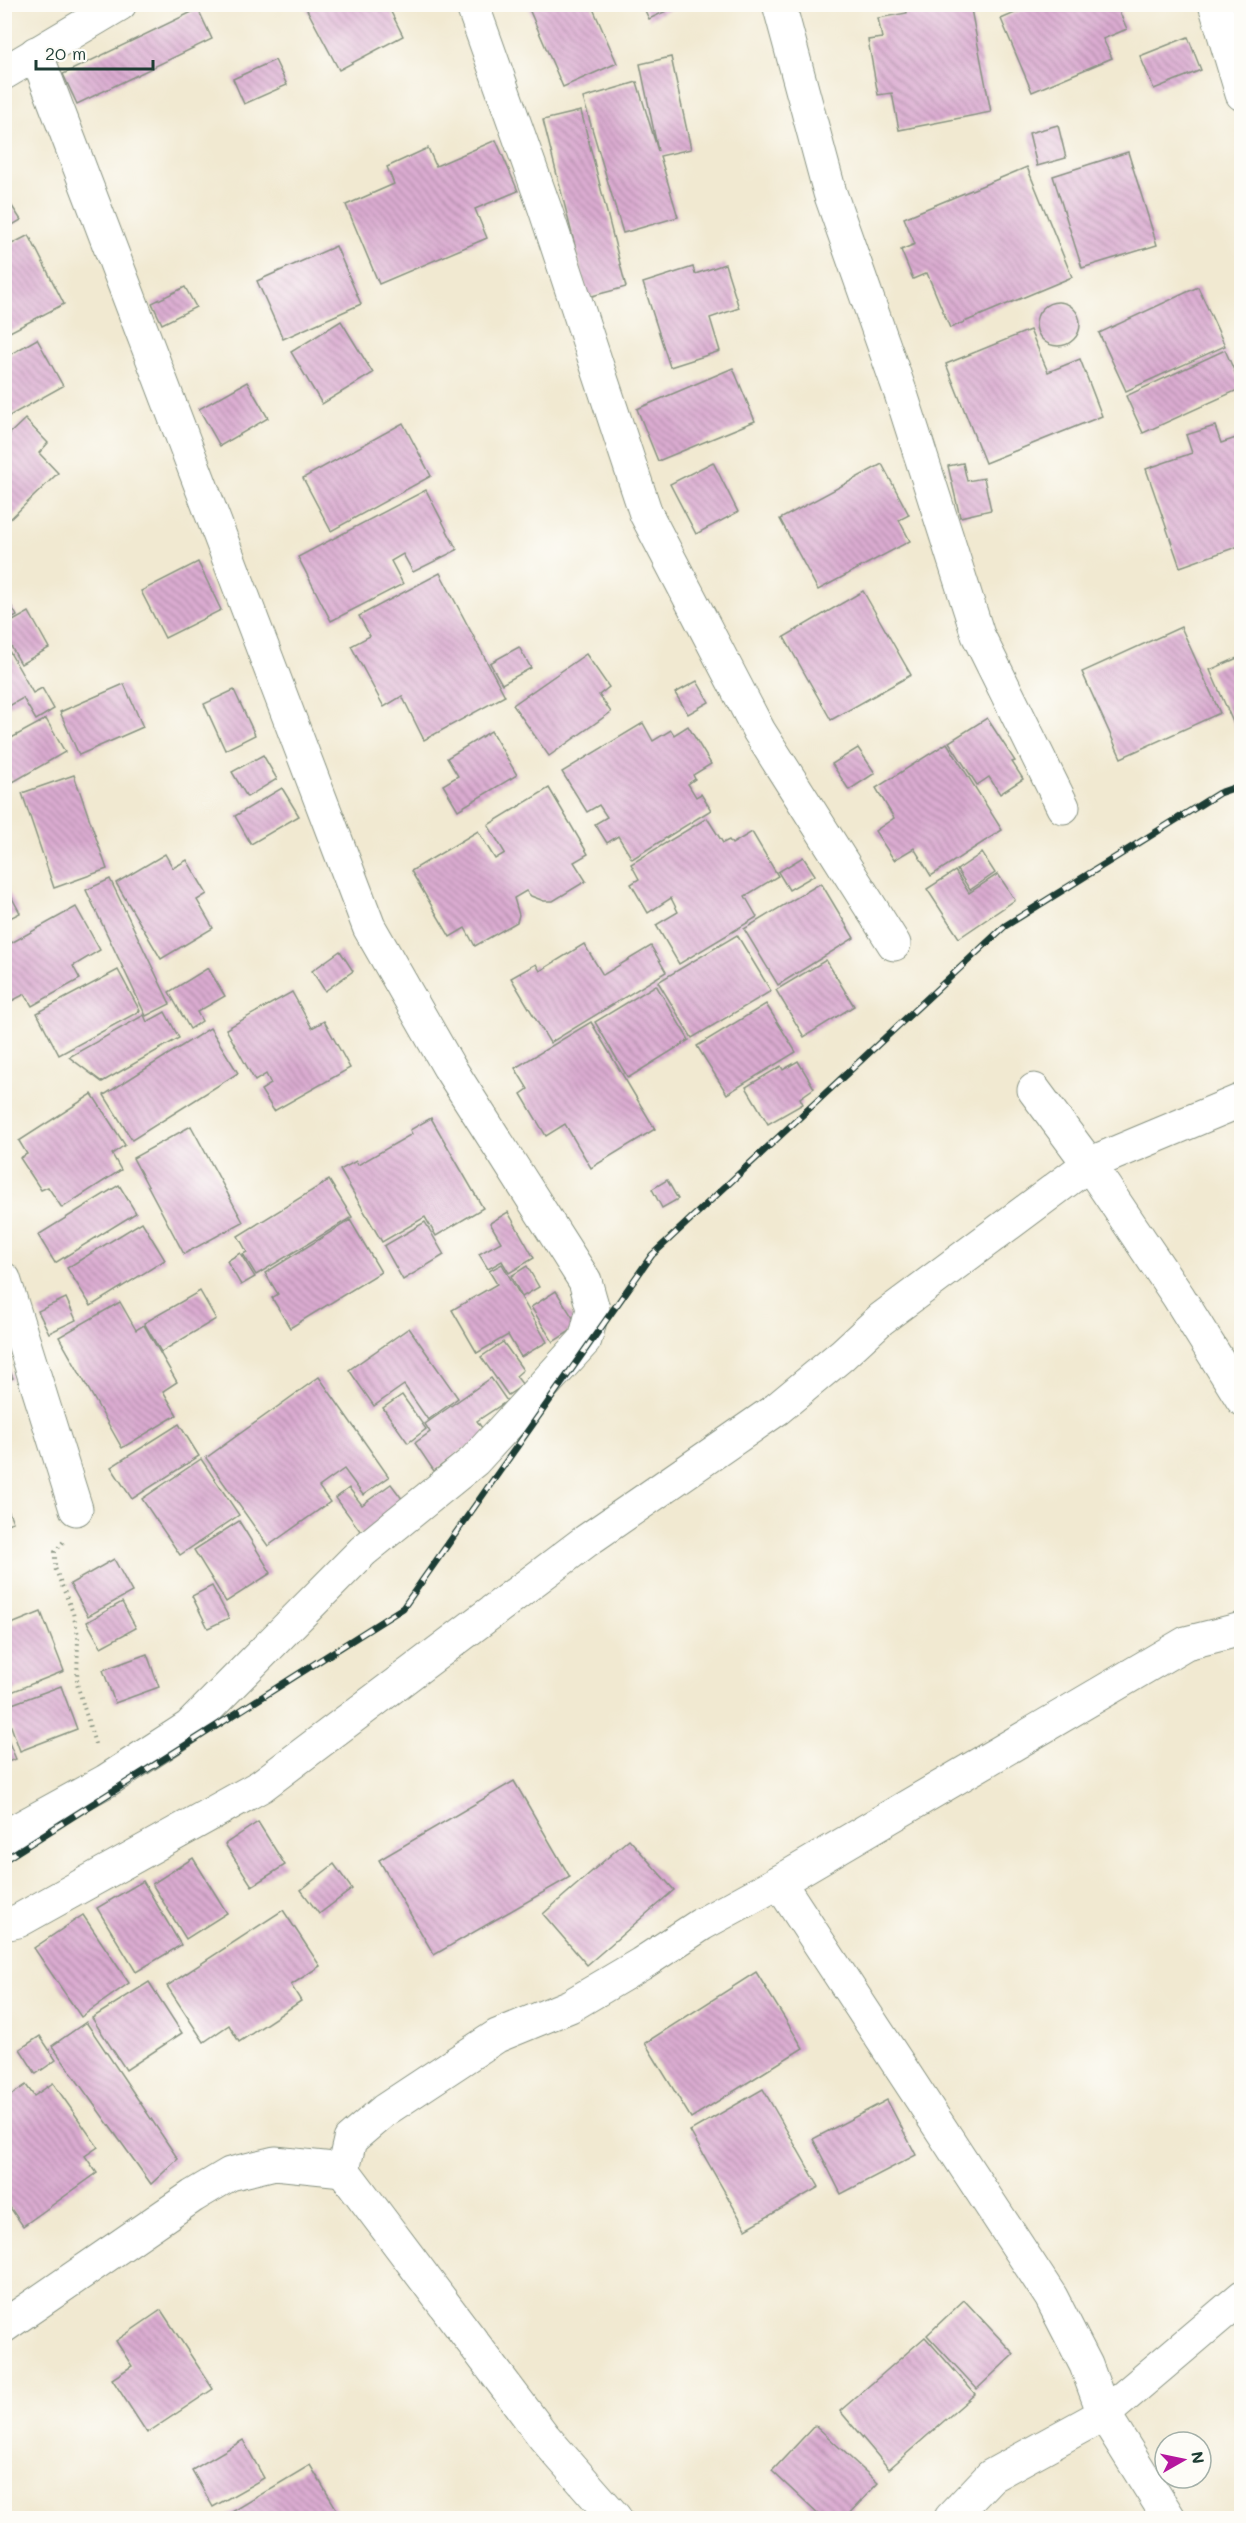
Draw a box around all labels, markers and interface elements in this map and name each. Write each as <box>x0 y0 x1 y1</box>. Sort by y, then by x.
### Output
scale bar <box>36 33 153 71</box>
text: 20 m <box>45 41 86 65</box>
north arrow <box>1153 2430 1213 2490</box>
text: N <box>1187 2450 1210 2465</box>

